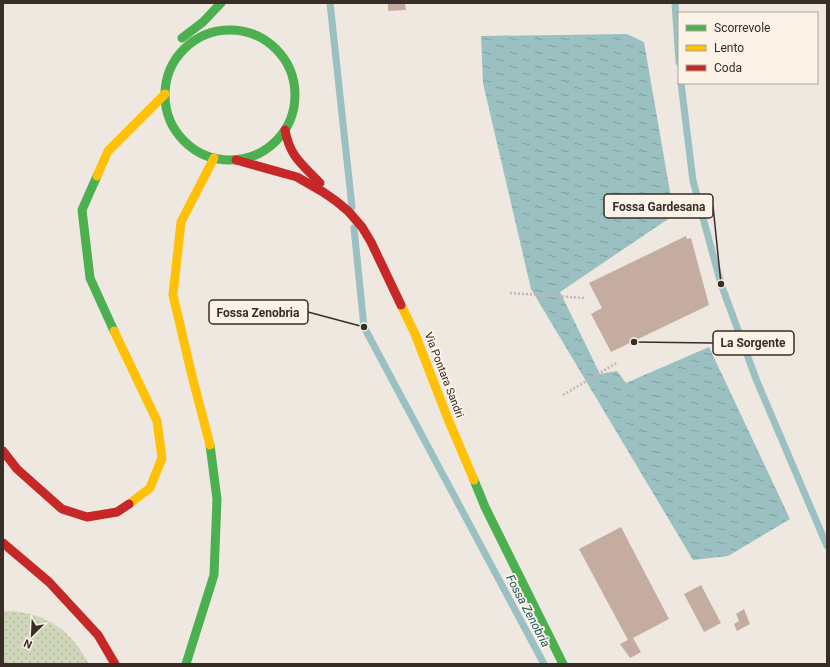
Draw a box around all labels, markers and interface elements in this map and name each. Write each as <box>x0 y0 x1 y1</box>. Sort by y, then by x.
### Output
legend <box>678 12 818 84</box>
text: Scorrevole <box>714 21 770 35</box>
text: Lento <box>714 41 744 55</box>
text: Coda <box>714 61 742 75</box>
callout: Fossa Gardesana <box>604 194 713 218</box>
text: Fossa Gardesana <box>613 200 706 214</box>
callout: Fossa Zenobria <box>209 300 308 324</box>
text: Fossa Zenobria <box>217 306 300 320</box>
street label: Via Pontara Sandri <box>422 330 466 420</box>
callout: La Sorgente <box>713 331 794 355</box>
text: La Sorgente <box>721 336 786 350</box>
water label: Fossa Zenobria <box>503 572 553 650</box>
north arrow <box>12 615 52 655</box>
text: N <box>22 636 34 651</box>

